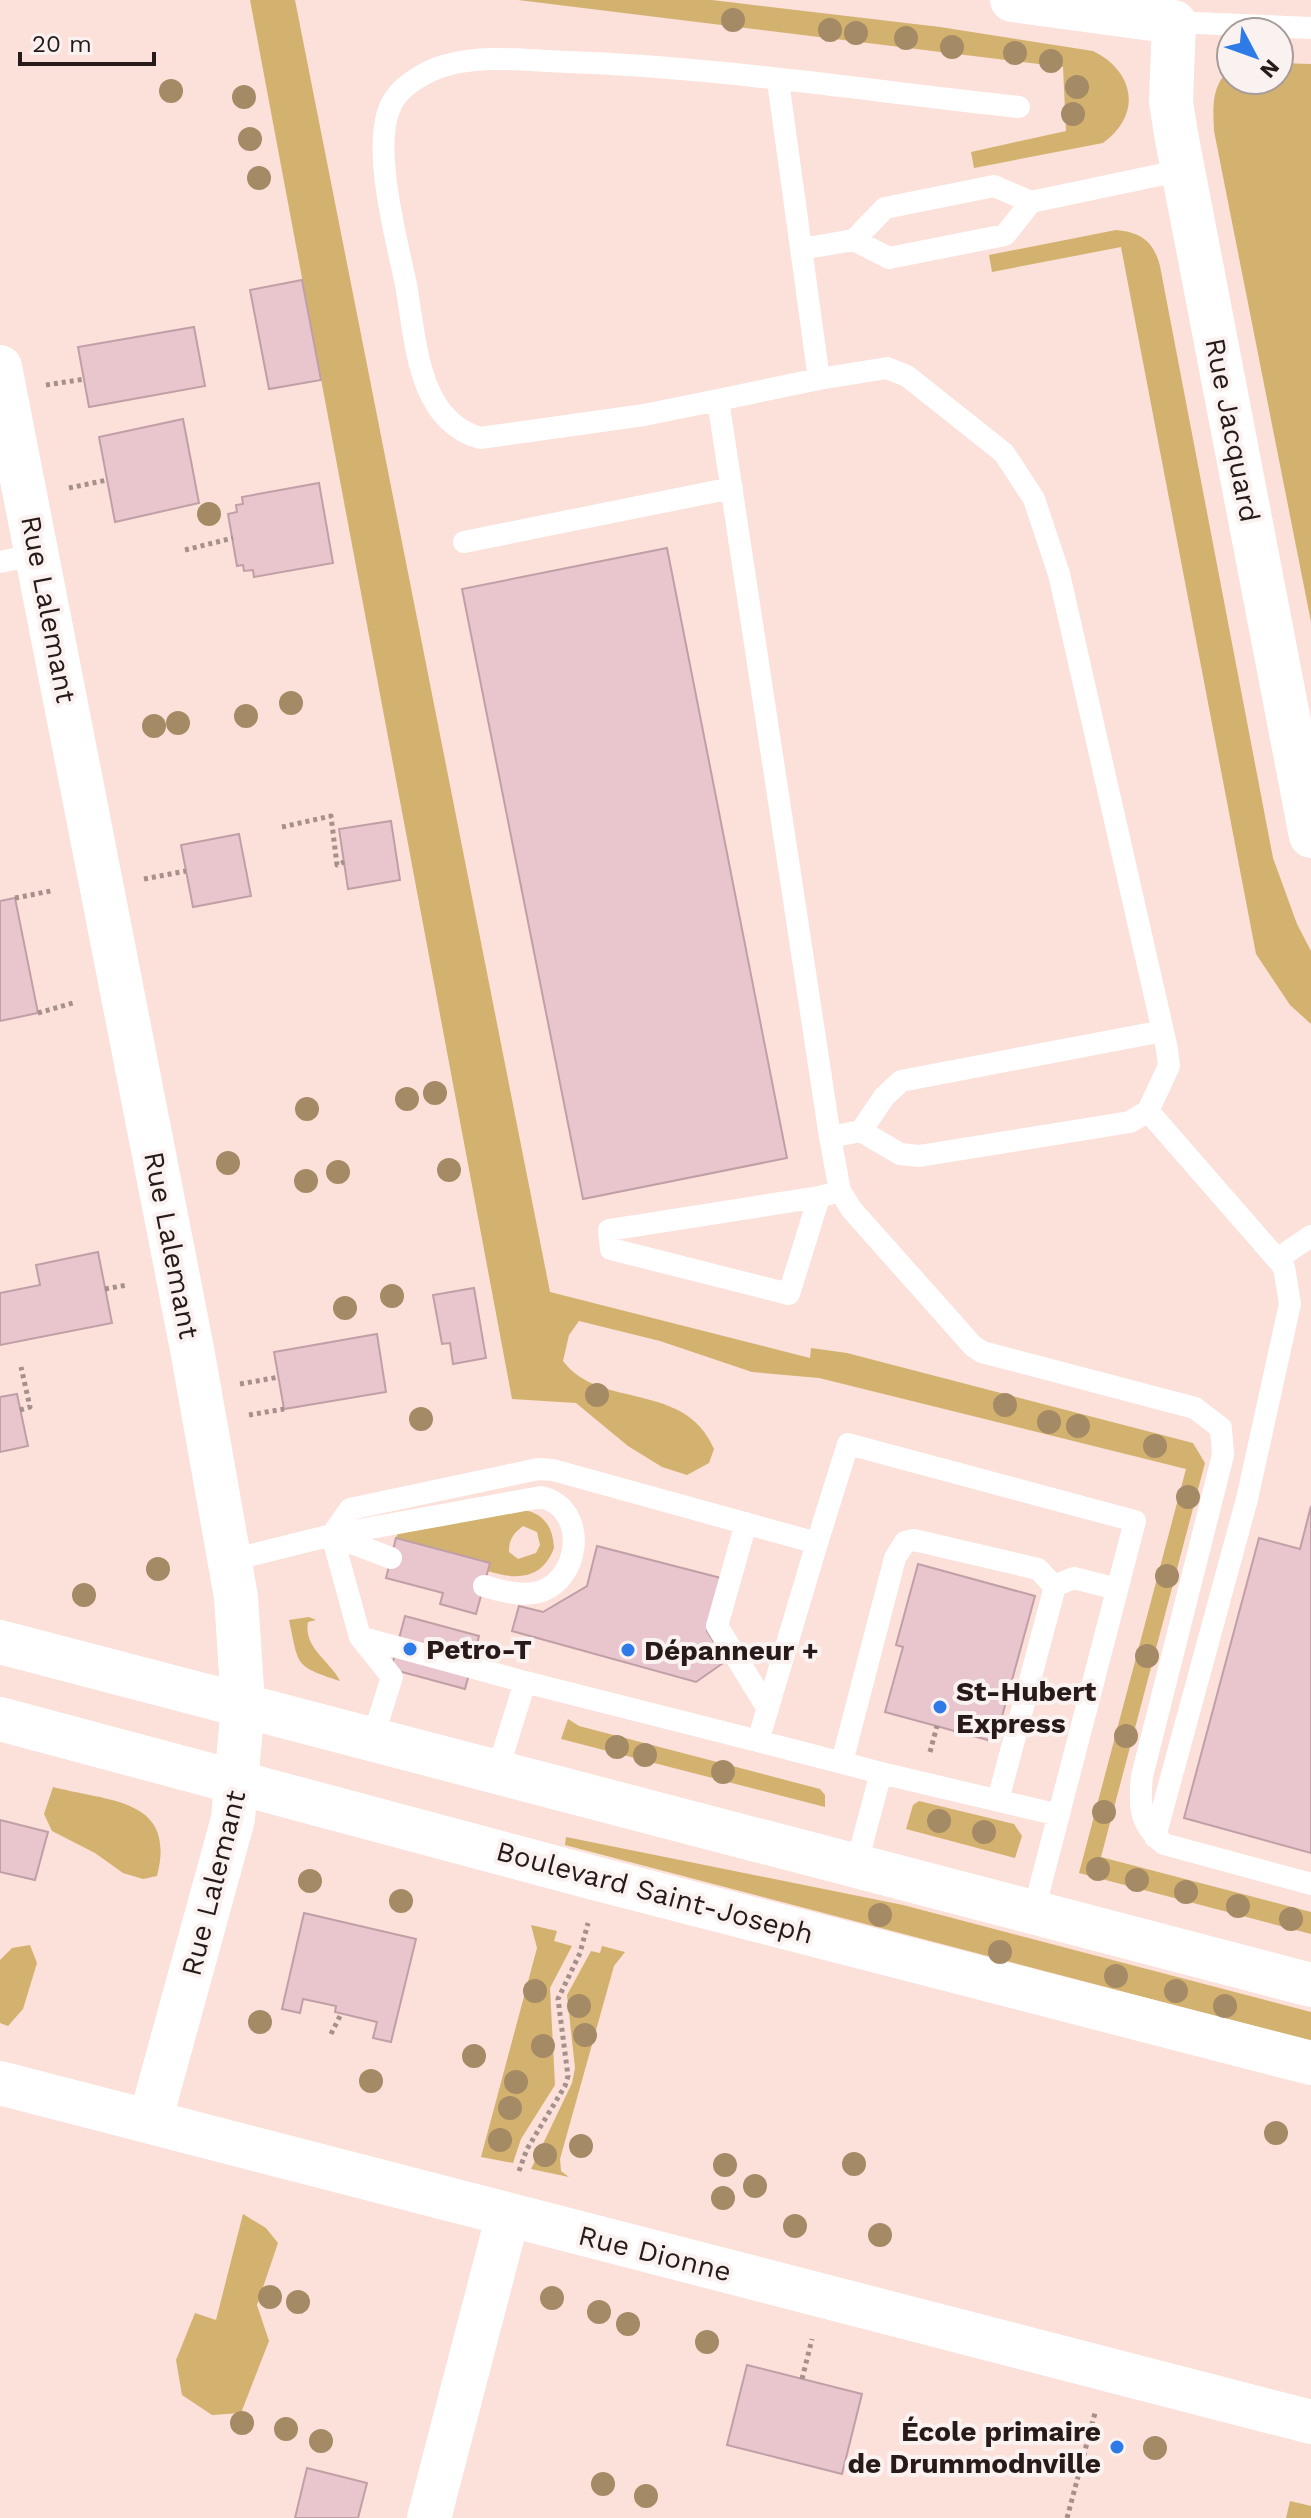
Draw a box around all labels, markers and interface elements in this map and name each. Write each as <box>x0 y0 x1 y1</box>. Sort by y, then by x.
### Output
scale bar <box>20 16 154 66</box>
north arrow <box>1215 16 1295 96</box>
text: 20 m <box>32 30 92 58</box>
text: N <box>1255 54 1285 83</box>
street label: Rue Jacquard <box>1198 335 1267 525</box>
street label: Rue Lalemant <box>14 513 83 706</box>
street label: Rue Lalemant <box>137 1149 206 1342</box>
place label: Petro-T <box>426 1633 532 1666</box>
place label: Dépanneur + <box>644 1634 819 1667</box>
marker: Petro-T <box>401 1640 419 1658</box>
marker: Dépanneur + <box>619 1641 637 1659</box>
place label: St-Hubert Express <box>956 1675 1096 1740</box>
marker: St-Hubert Express <box>931 1698 949 1716</box>
street label: Rue Lalemant <box>174 1787 253 1979</box>
street label: Boulevard Saint-Joseph <box>493 1834 817 1951</box>
street label: Rue Dionne <box>575 2219 735 2288</box>
place label: École primaire de Drummodnville <box>847 2415 1101 2480</box>
marker: École primaire de Drummodnville <box>1108 2438 1126 2456</box>

